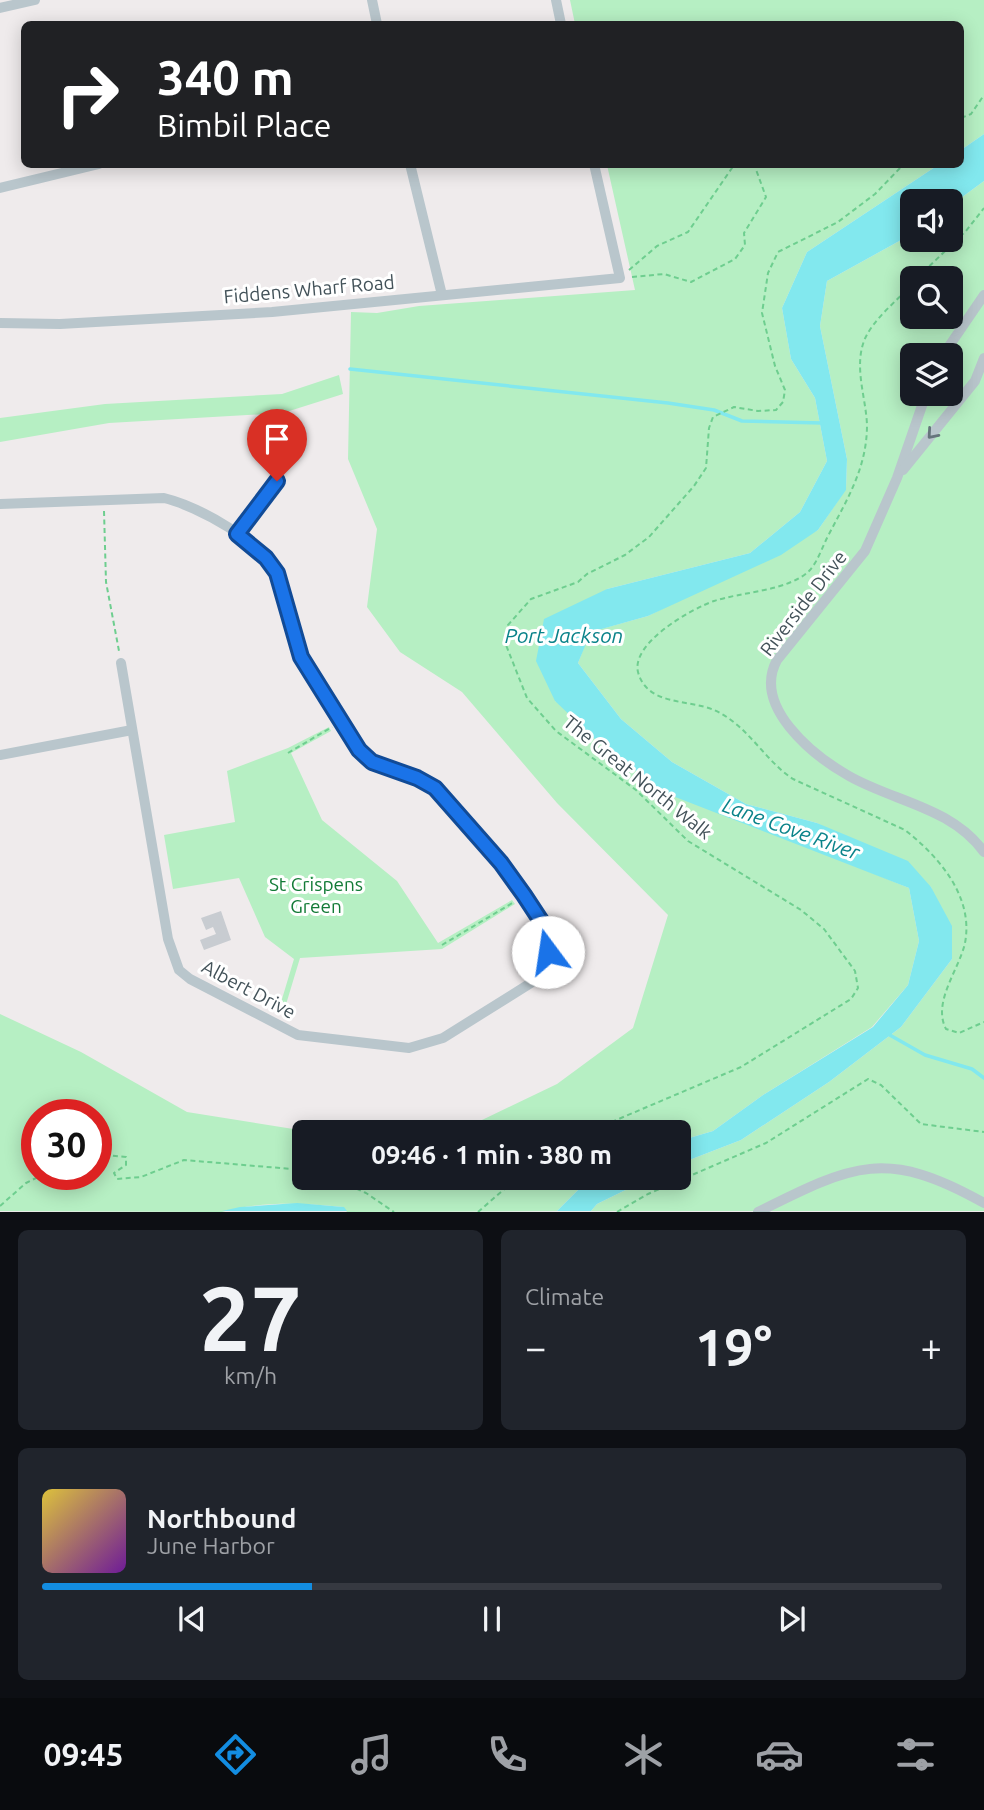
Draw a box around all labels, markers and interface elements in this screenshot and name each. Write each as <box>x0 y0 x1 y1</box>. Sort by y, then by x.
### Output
icon: right <box>42 49 133 140</box>
text: 340 m <box>157 49 294 104</box>
text: Bimbil Place <box>157 107 331 143</box>
map controls <box>900 189 963 406</box>
button: sound <box>900 189 963 252</box>
button: search <box>900 266 963 329</box>
street label: Fiddens Wharf Road <box>223 271 395 307</box>
button: layers <box>900 343 963 406</box>
pin <box>247 409 307 481</box>
icon: arrive <box>258 420 296 458</box>
one-way arrow <box>928 426 940 439</box>
street label: Riverside Drive <box>755 546 851 660</box>
water label: Port Jackson <box>505 623 623 647</box>
street label: The Great North Walk <box>560 710 717 844</box>
water label: Lane Cove River <box>720 792 864 864</box>
park label: St Crispens Green <box>269 873 363 917</box>
position arrow <box>511 915 585 989</box>
street label: Albert Drive <box>198 955 300 1023</box>
speed limit sign: 30 <box>21 1099 112 1190</box>
text: 09:46 · 1 min · 380 m <box>371 1140 612 1169</box>
text: 27 <box>199 1266 302 1368</box>
text: Climate <box>525 1284 604 1309</box>
text: 19° <box>695 1318 772 1376</box>
text: − <box>525 1326 546 1368</box>
text: + <box>921 1326 942 1368</box>
text: km/h <box>224 1363 277 1388</box>
text: Northbound <box>147 1504 296 1533</box>
text: June Harbor <box>147 1533 275 1558</box>
icon: previous <box>173 1600 211 1638</box>
icon: pause <box>473 1600 511 1638</box>
icon: next <box>773 1600 811 1638</box>
icon: directions <box>211 1730 260 1779</box>
icon: music <box>347 1730 396 1779</box>
icon: phone <box>483 1730 532 1779</box>
icon: climate <box>619 1730 668 1779</box>
icon: car <box>755 1730 804 1779</box>
icon: filters <box>891 1730 940 1779</box>
text: 09:45 <box>44 1736 124 1772</box>

